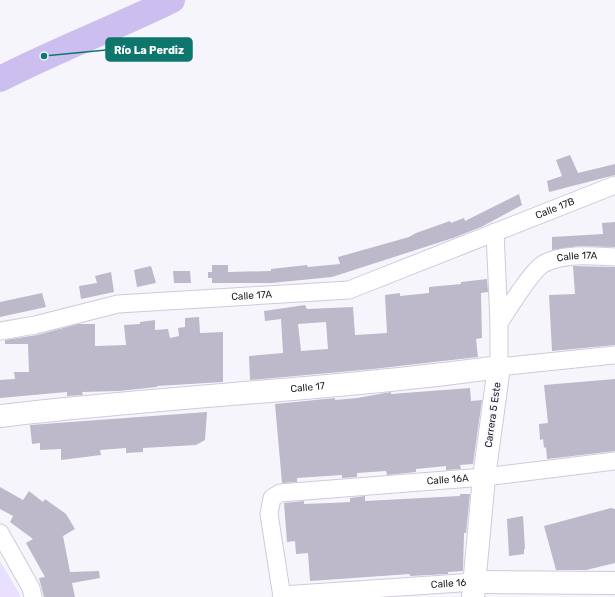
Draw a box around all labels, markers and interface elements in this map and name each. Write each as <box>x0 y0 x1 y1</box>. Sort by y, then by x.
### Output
callout: Río La Perdiz <box>106 38 192 61</box>
text: Río La Perdiz <box>114 44 184 57</box>
street label: Calle 17B <box>534 195 577 222</box>
street label: Calle 17A <box>556 250 598 265</box>
street label: Calle 17A <box>231 289 273 303</box>
street label: Calle 17 <box>290 380 325 395</box>
street label: Carrera 5 Este <box>482 381 504 449</box>
street label: Calle 16A <box>426 472 470 487</box>
street label: Calle 16 <box>431 577 467 591</box>

